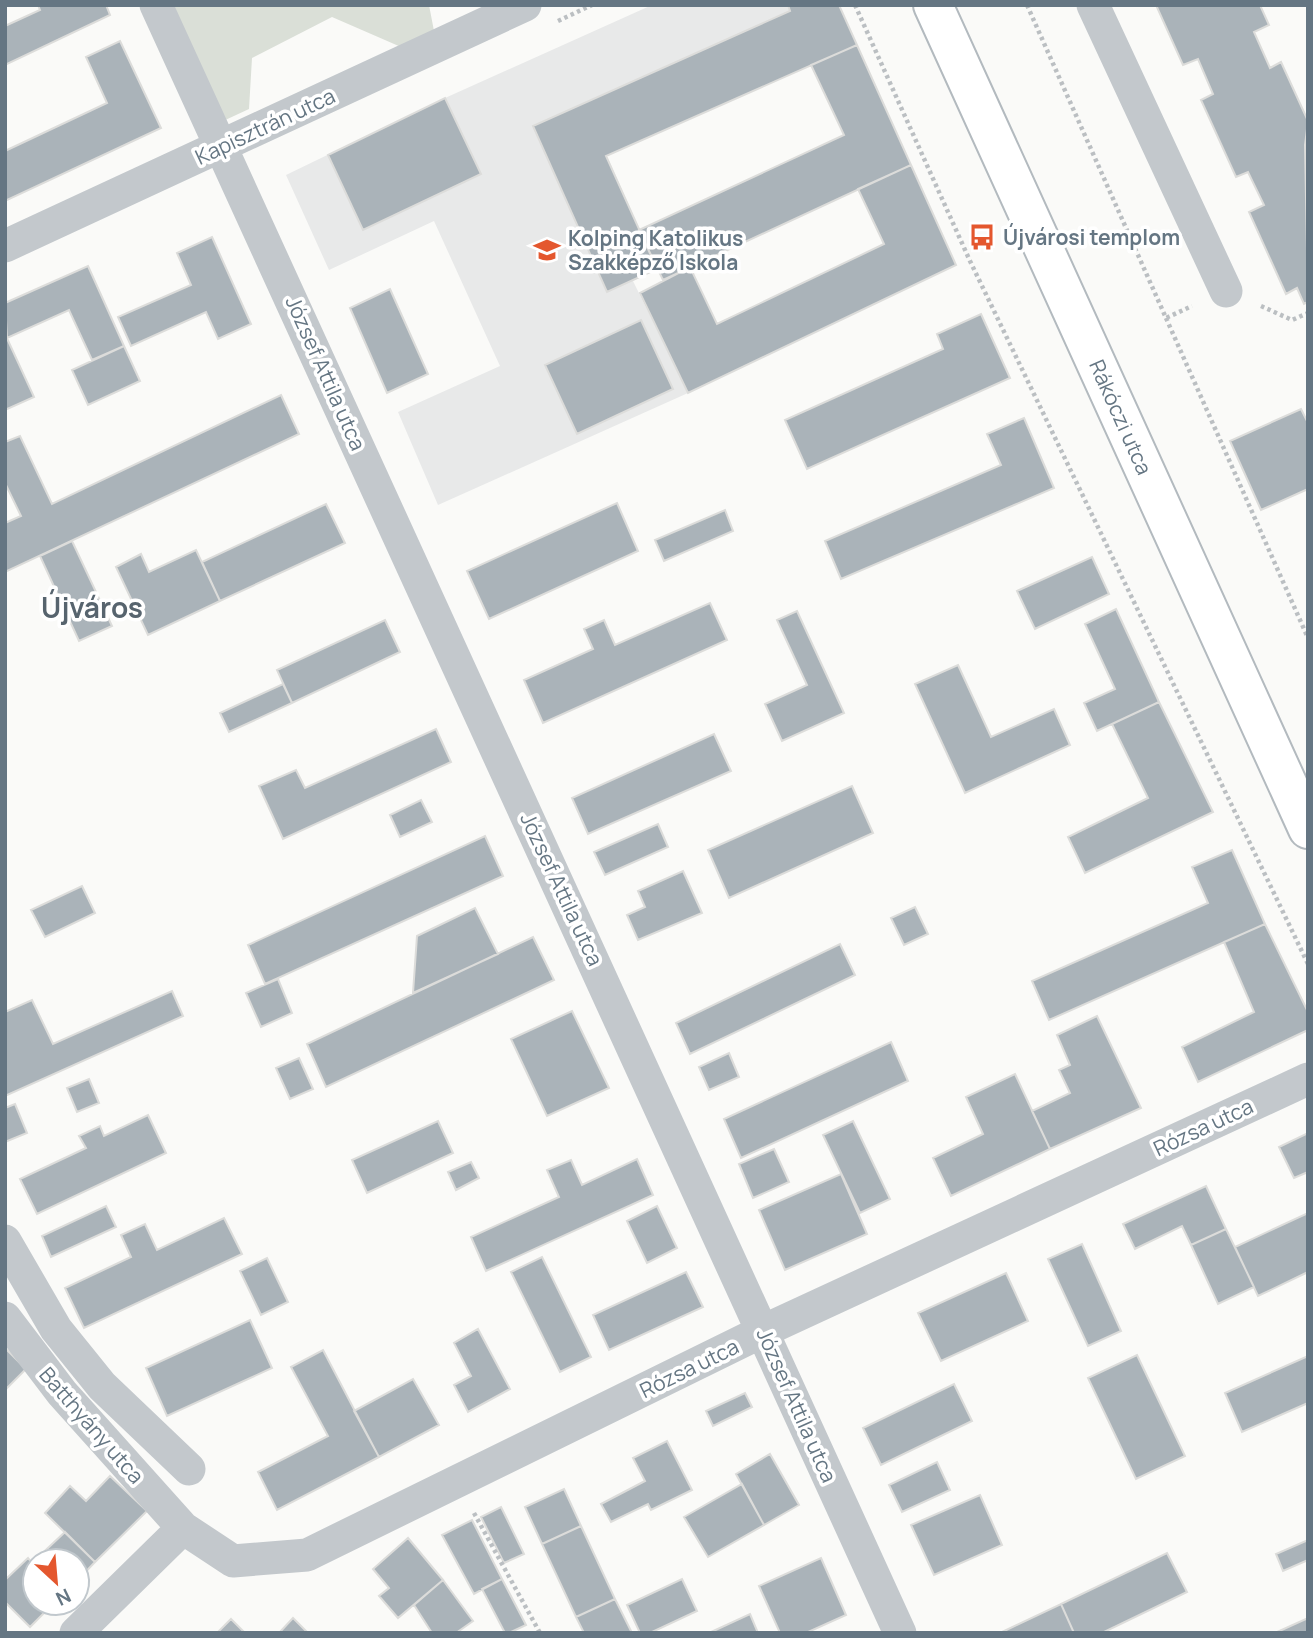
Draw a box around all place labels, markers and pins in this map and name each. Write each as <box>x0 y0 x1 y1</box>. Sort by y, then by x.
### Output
bus stop icon: Újvárosi templom <box>967 222 997 252</box>
place label: Újvárosi templom <box>1003 223 1180 251</box>
place label: Kolping Katolikus Szakképző Iskola <box>568 224 743 276</box>
school or university icon: Kolping Katolikus Szakképző Iskola <box>532 235 562 265</box>

